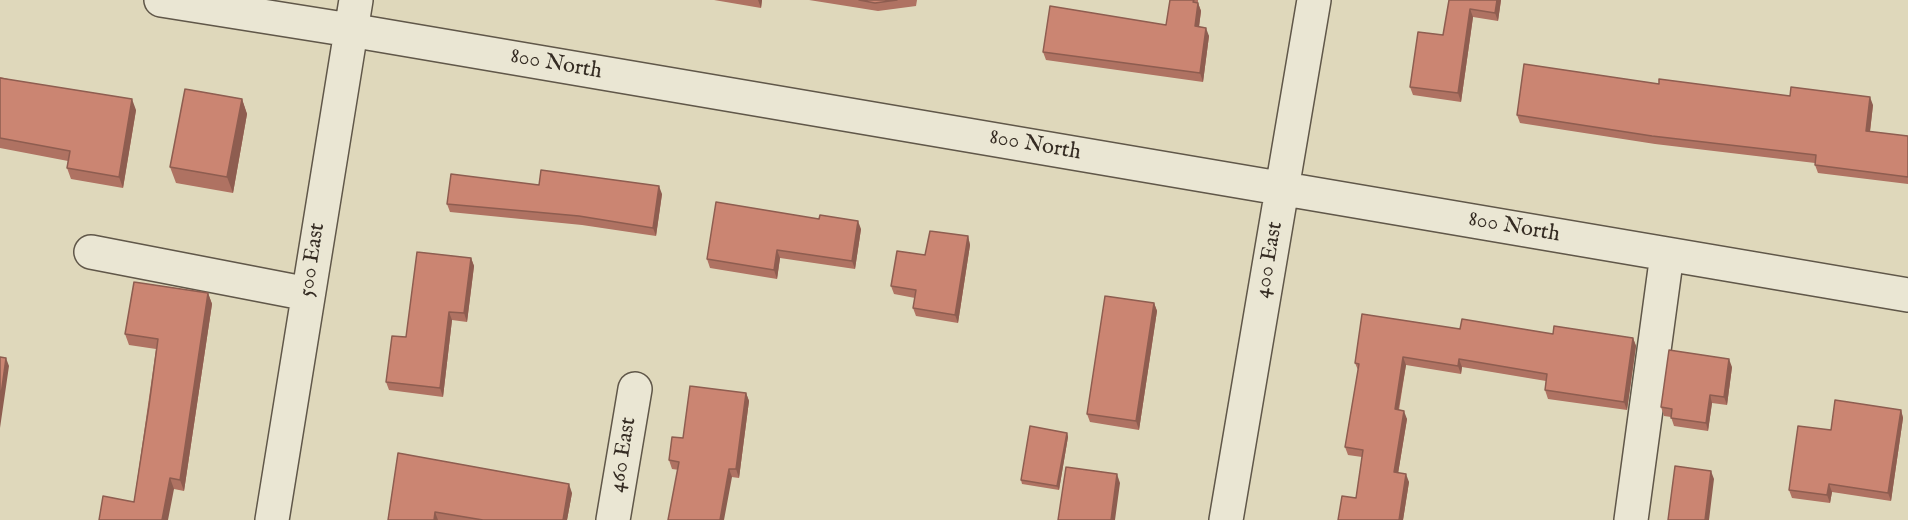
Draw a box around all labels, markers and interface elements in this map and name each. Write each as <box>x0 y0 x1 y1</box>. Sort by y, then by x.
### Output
street label: 800 North <box>508 44 604 86</box>
street label: 800 North <box>987 125 1083 167</box>
street label: 800 North <box>1466 207 1562 249</box>
street label: 400 East <box>1250 220 1290 300</box>
street label: 500 East <box>294 221 332 299</box>
street label: 460 East <box>605 416 643 494</box>

